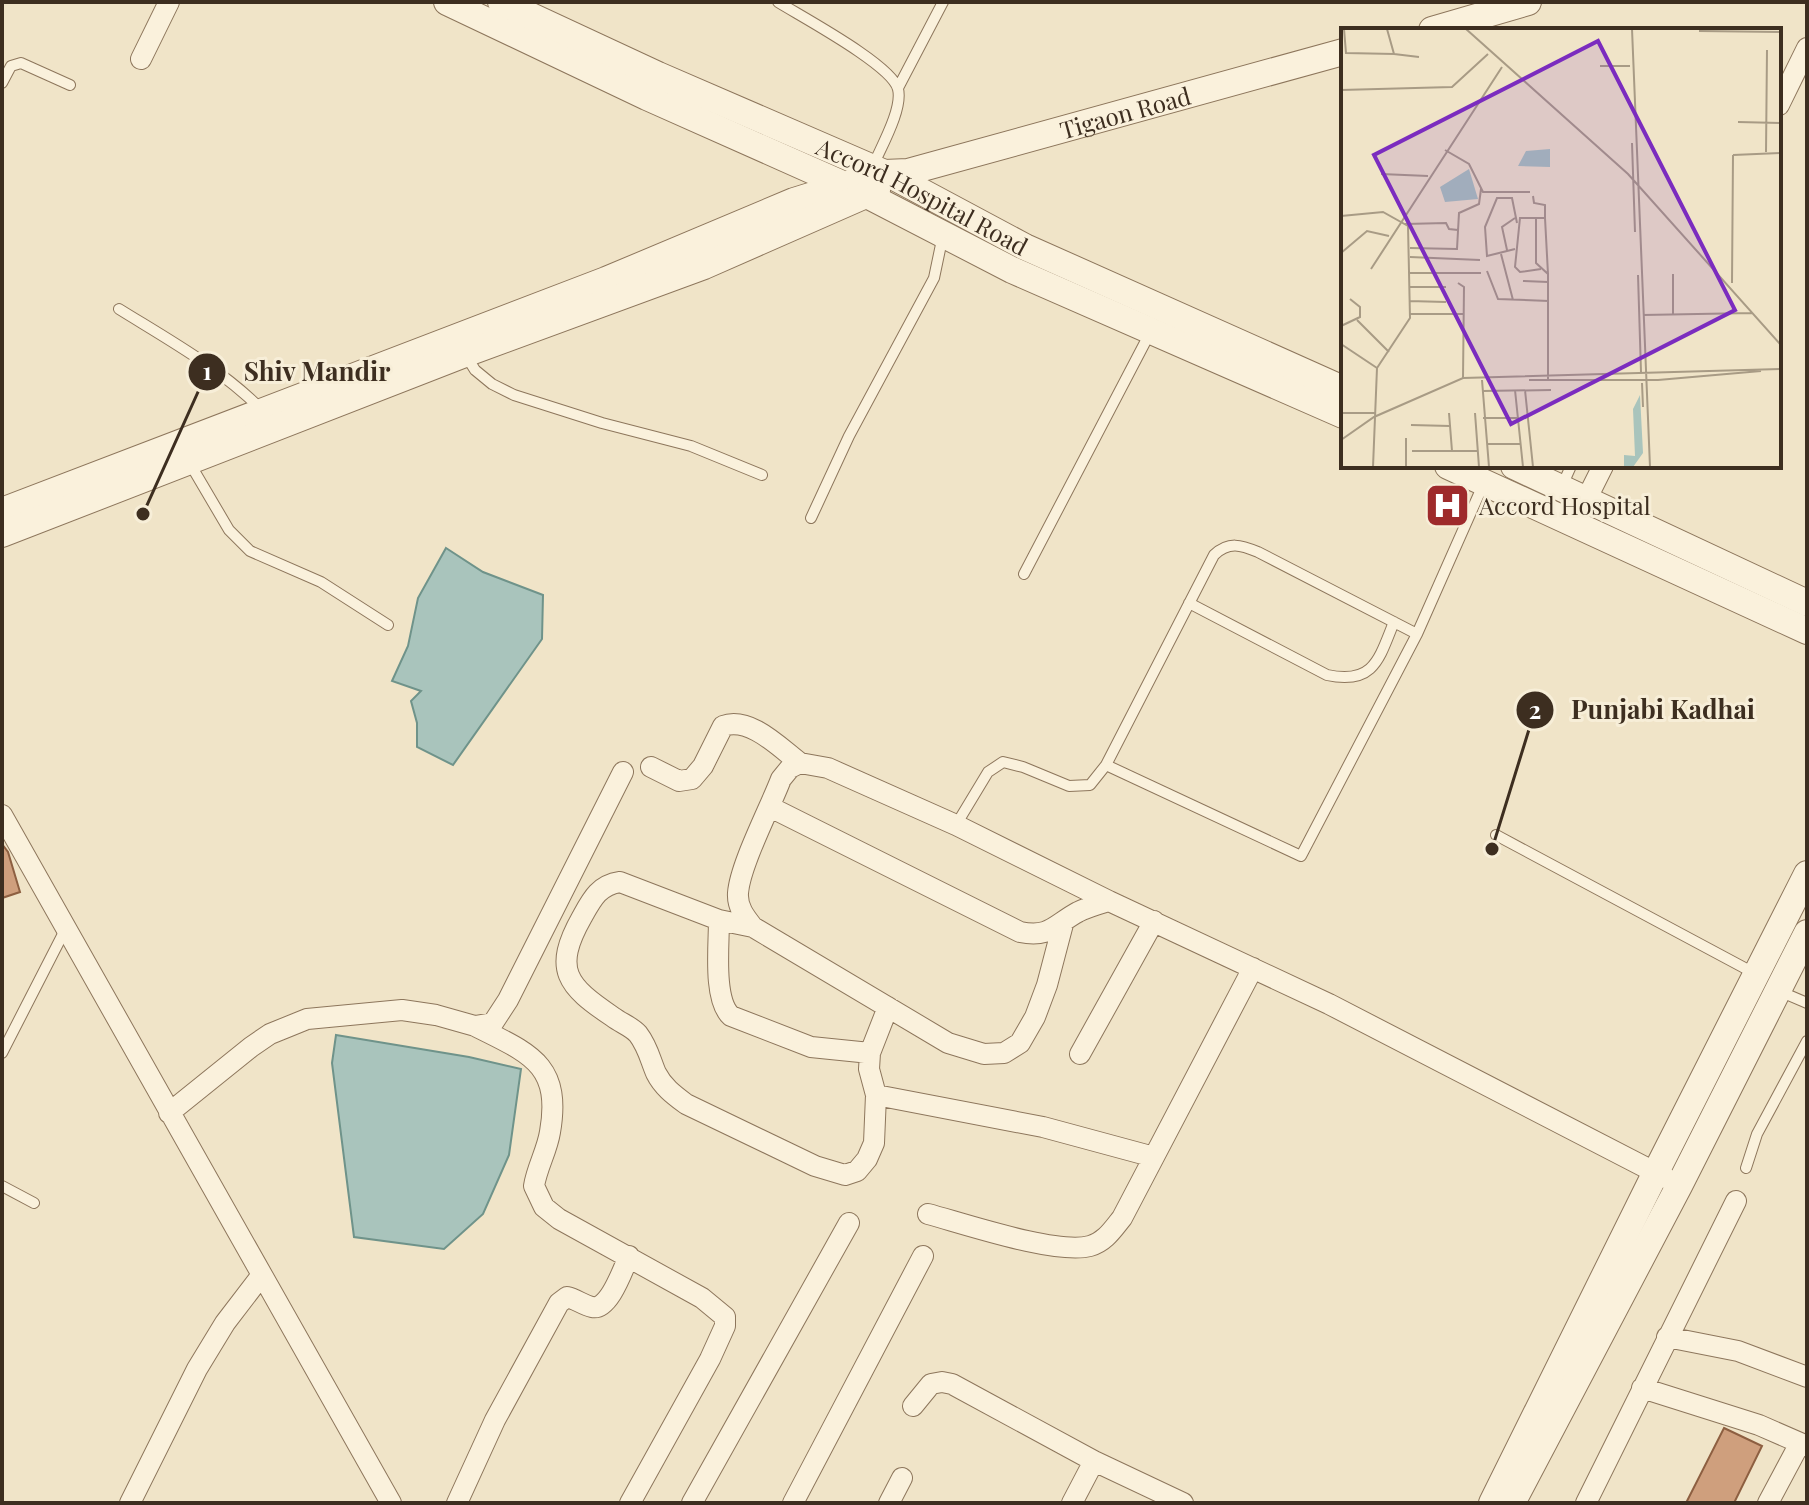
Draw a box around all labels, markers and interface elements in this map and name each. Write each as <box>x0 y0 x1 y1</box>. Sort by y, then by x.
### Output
inset map <box>1341 28 1781 468</box>
street label: Tigaon Road <box>1056 79 1194 145</box>
street label: Accord Hospital Road <box>811 129 1034 262</box>
callout: Shiv Mandir <box>187 347 406 397</box>
text: Shiv Mandir <box>244 353 390 388</box>
text: 1 <box>202 354 212 386</box>
hospital icon: Accord Hospital <box>1424 481 1472 529</box>
place label: Accord Hospital <box>1478 489 1651 521</box>
callout: Punjabi Kadhai <box>1515 685 1771 735</box>
text: Punjabi Kadhai <box>1571 691 1755 726</box>
text: 2 <box>1529 693 1541 725</box>

